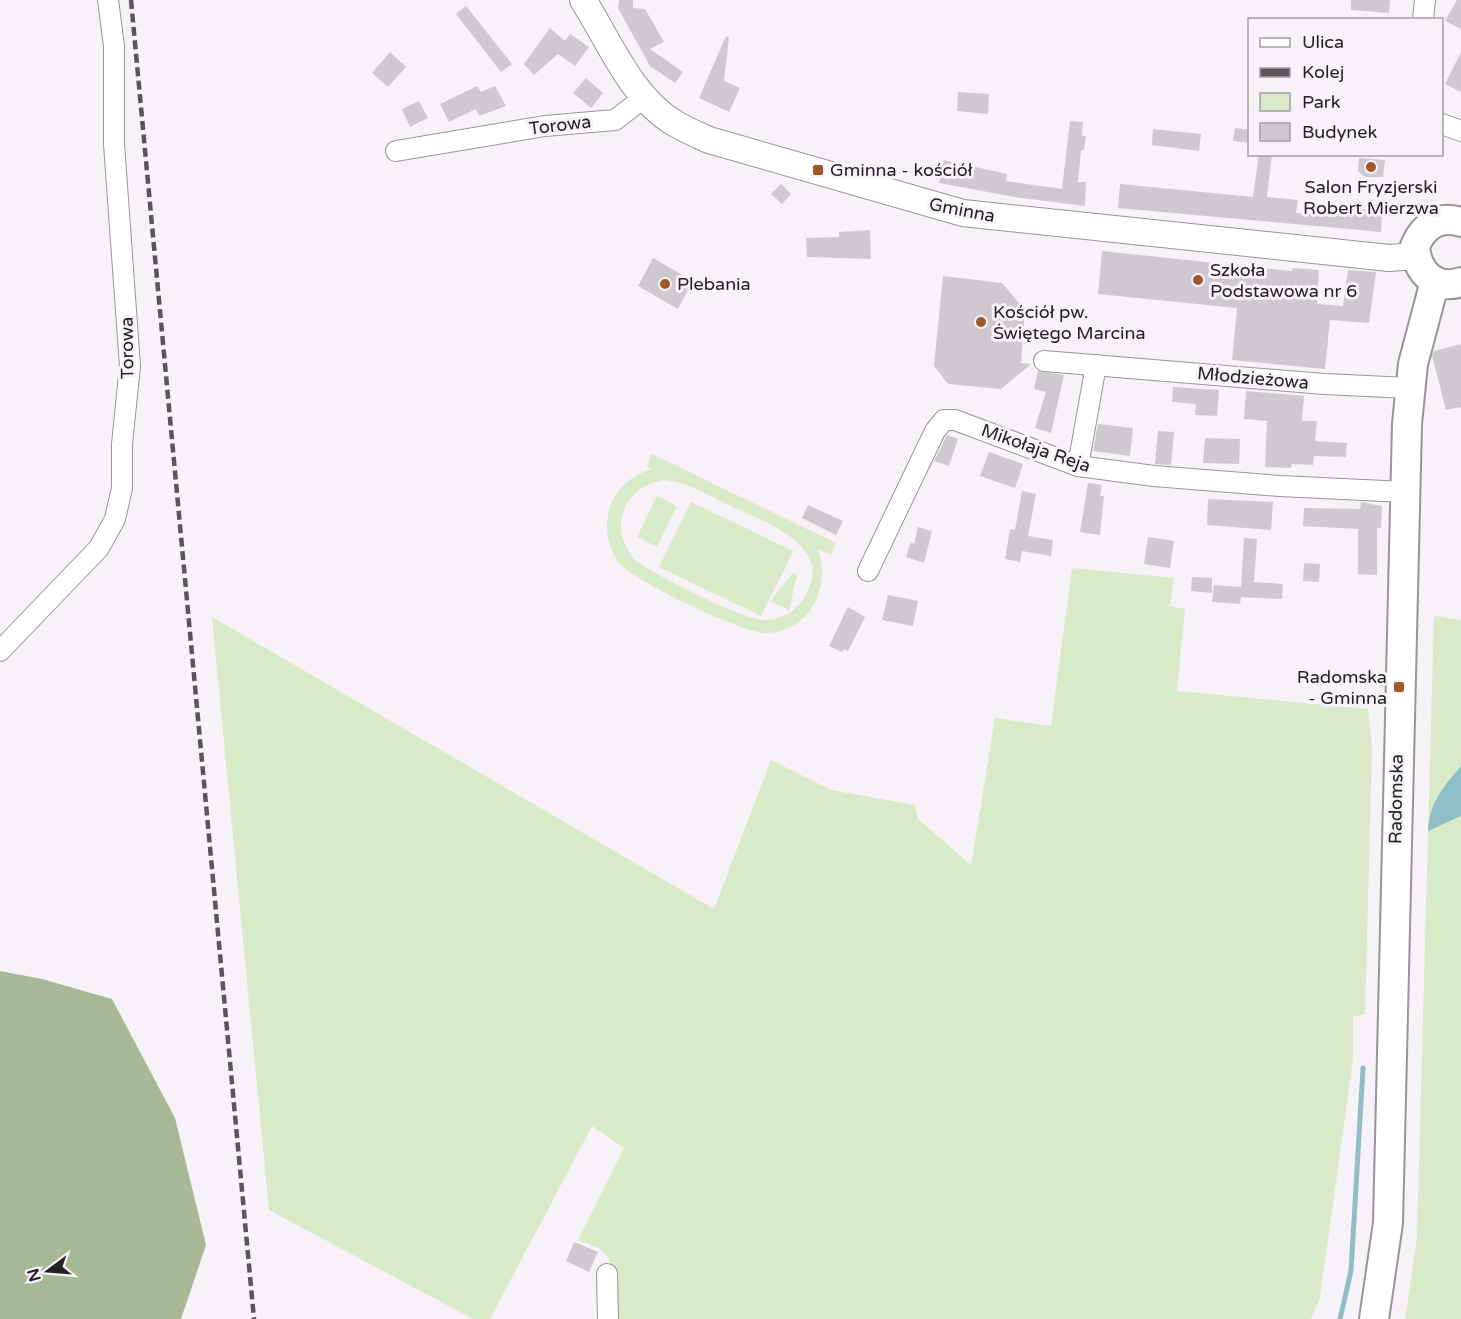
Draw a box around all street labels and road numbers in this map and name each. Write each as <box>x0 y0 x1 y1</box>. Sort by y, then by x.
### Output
street label: Torowa <box>528 110 592 140</box>
street label: Gminna <box>927 193 997 227</box>
street label: Torowa <box>115 317 139 379</box>
street label: Młodzieżowa <box>1196 362 1310 394</box>
street label: Mikołaja Reja <box>978 419 1094 477</box>
street label: Radomska <box>1384 754 1408 844</box>

